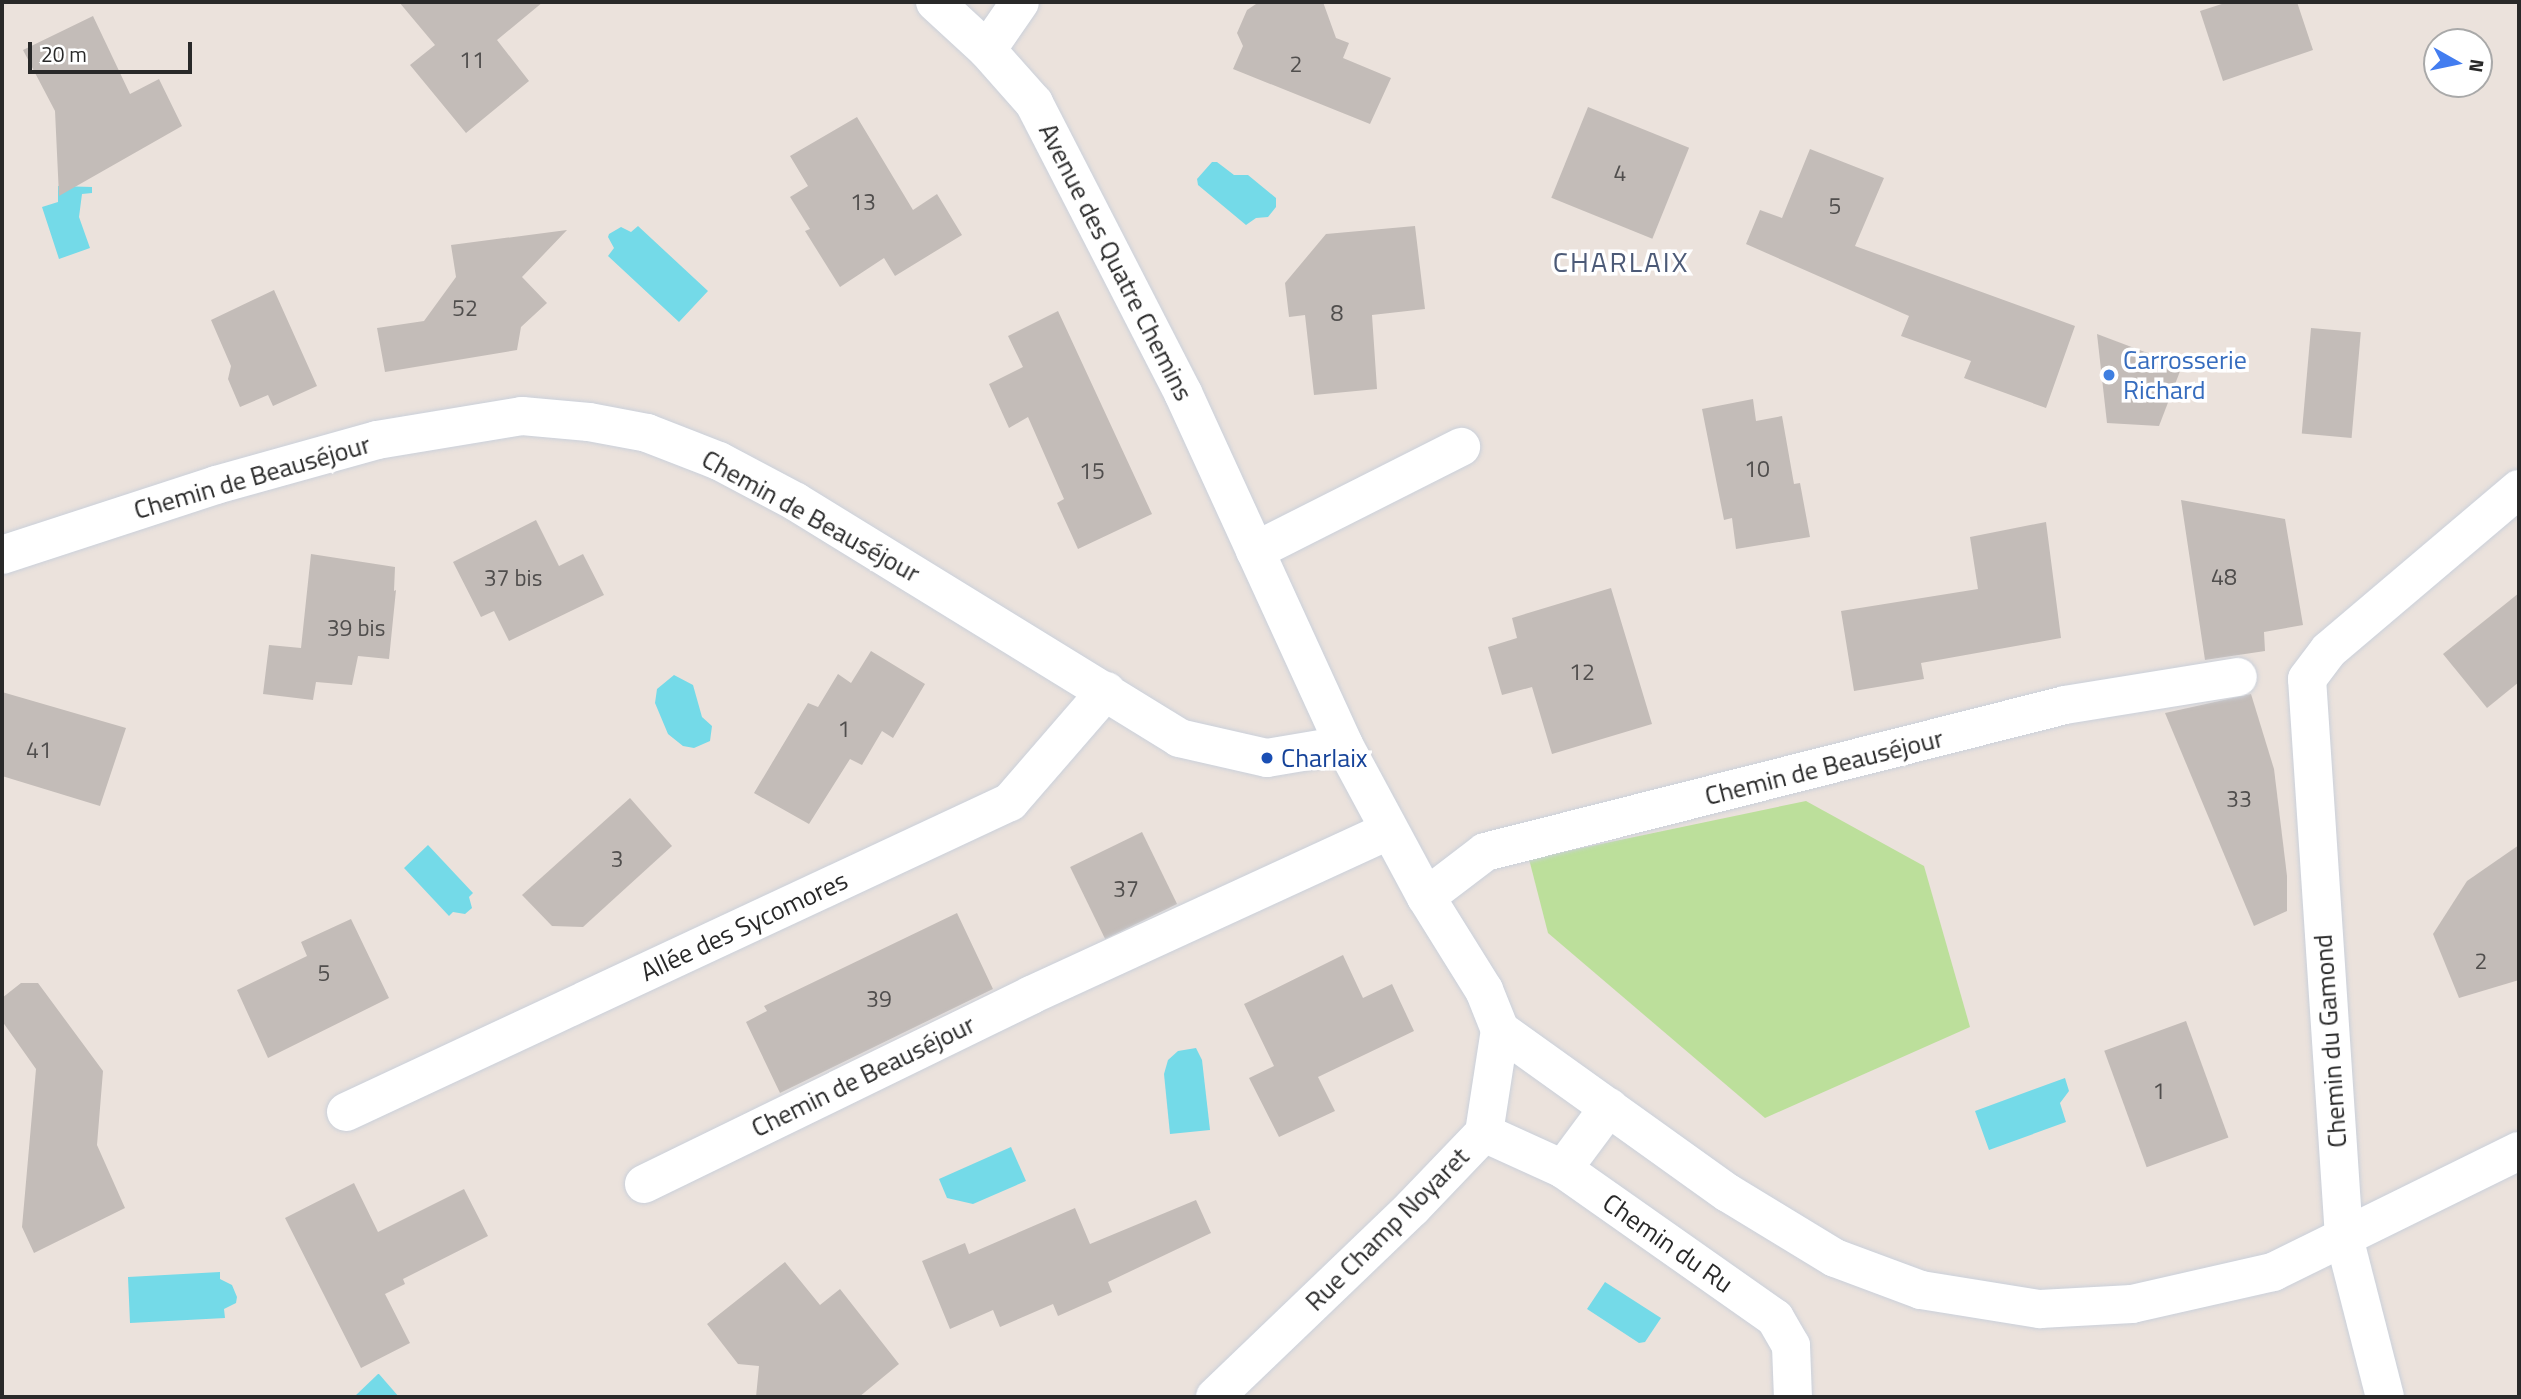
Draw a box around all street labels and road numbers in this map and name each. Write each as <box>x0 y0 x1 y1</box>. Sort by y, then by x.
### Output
street label: Avenue des Quatre Chemins <box>1032 118 1200 406</box>
street label: Chemin de Beauséjour <box>130 428 374 526</box>
street label: Chemin de Beauséjour <box>697 443 925 589</box>
street label: Chemin de Beauséjour <box>1702 722 1946 812</box>
street label: Allée des Sycomores <box>636 864 852 988</box>
street label: Chemin du Gamond <box>2307 933 2353 1149</box>
street label: Chemin de Beauséjour <box>746 1008 980 1144</box>
street label: Rue Champ Noyaret <box>1299 1141 1475 1317</box>
street label: Chemin du Ru <box>1597 1187 1739 1299</box>

